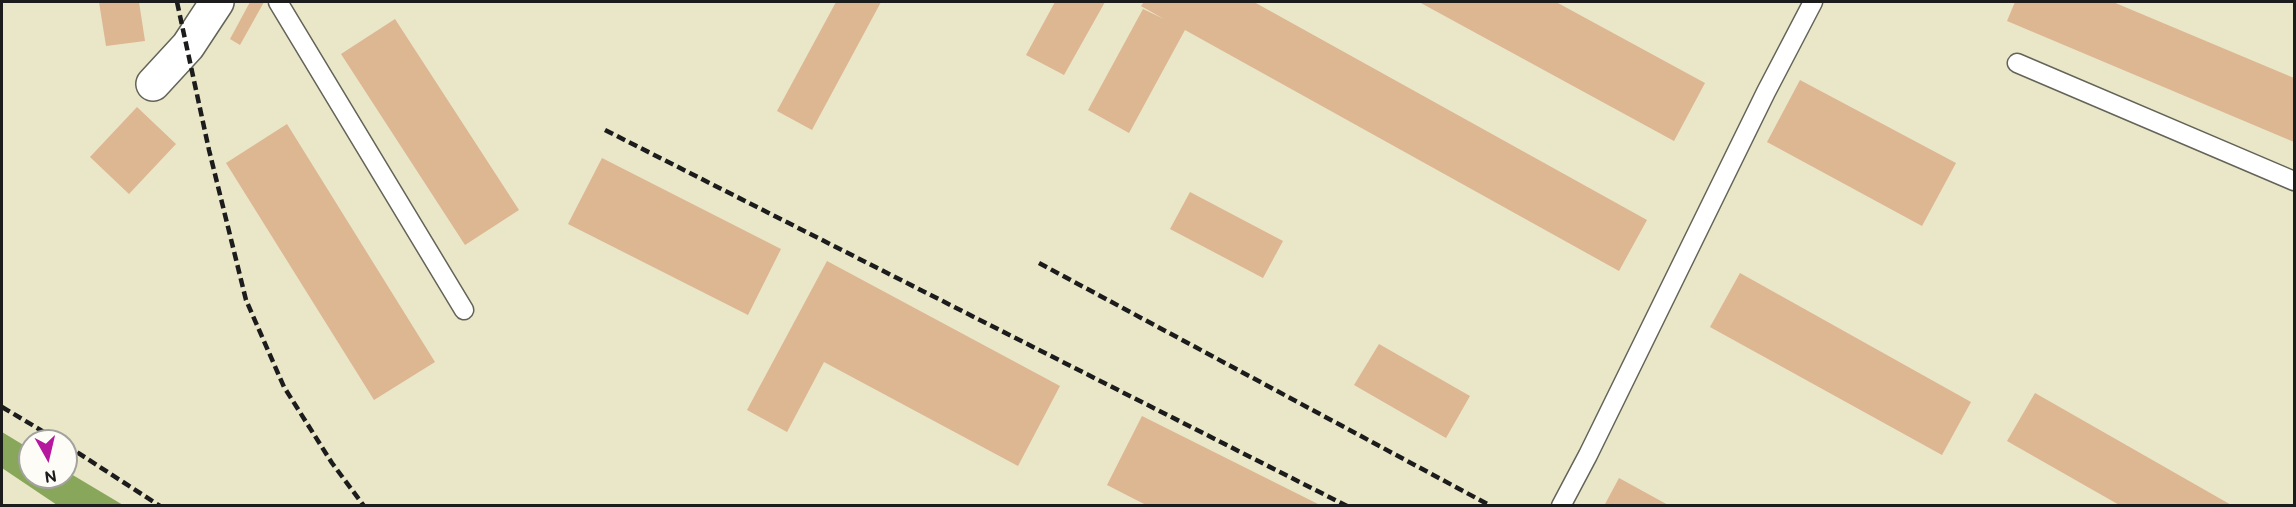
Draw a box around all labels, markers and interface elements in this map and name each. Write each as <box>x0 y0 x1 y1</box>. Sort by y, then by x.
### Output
north arrow <box>18 429 78 489</box>
text: N <box>43 465 58 486</box>

